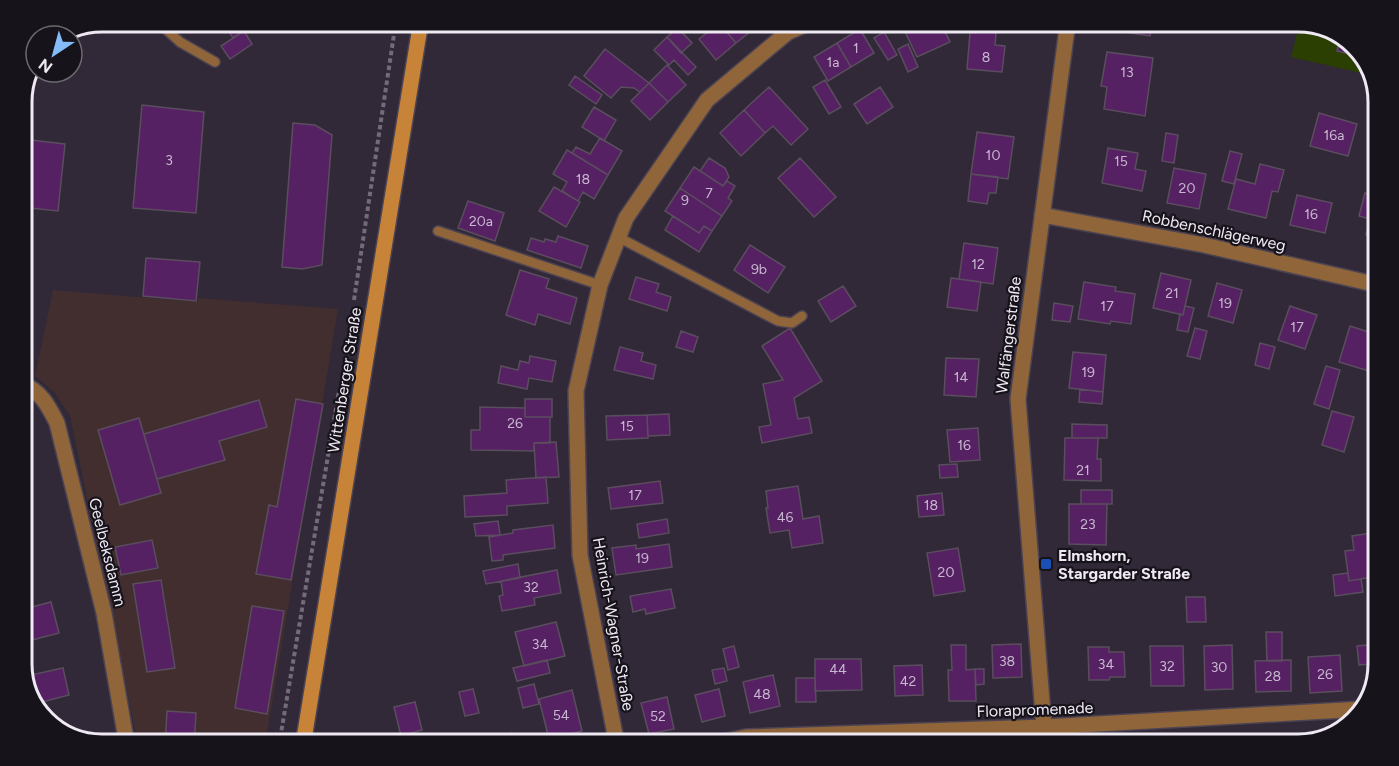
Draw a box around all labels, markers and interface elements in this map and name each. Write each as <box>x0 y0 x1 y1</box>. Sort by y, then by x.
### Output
north arrow <box>24 24 84 84</box>
house number: 1 <box>853 40 859 57</box>
house number: 8 <box>982 49 990 66</box>
text: N <box>35 54 56 77</box>
house number: 1a <box>827 54 839 71</box>
house number: 13 <box>1120 64 1134 81</box>
house number: 16a <box>1324 127 1344 144</box>
house number: 10 <box>986 147 1000 164</box>
house number: 3 <box>165 152 173 169</box>
house number: 15 <box>1114 153 1128 170</box>
house number: 18 <box>576 171 590 188</box>
house number: 20 <box>1179 180 1195 197</box>
house number: 7 <box>705 185 713 202</box>
house number: 9 <box>681 192 689 209</box>
street label: Robbenschlägerweg <box>1140 206 1287 255</box>
house number: 16 <box>1304 206 1318 223</box>
house number: 20a <box>469 213 493 230</box>
house number: 12 <box>971 256 985 273</box>
house number: 9b <box>751 261 767 278</box>
street label: Walfängerstraße <box>992 275 1025 395</box>
house number: 21 <box>1165 285 1179 302</box>
house number: 19 <box>1218 295 1232 312</box>
house number: 17 <box>1100 298 1114 315</box>
street label: Wittenberger Straße <box>324 306 365 454</box>
house number: 17 <box>1290 319 1304 336</box>
house number: 19 <box>1081 364 1095 381</box>
house number: 14 <box>954 369 969 386</box>
house number: 26 <box>507 415 523 432</box>
house number: 15 <box>620 418 634 435</box>
house number: 16 <box>957 437 971 454</box>
house number: 21 <box>1076 462 1090 479</box>
house number: 17 <box>628 487 642 504</box>
street label: Geelbeksdamm <box>85 496 130 608</box>
house number: 18 <box>924 497 938 514</box>
house number: 46 <box>777 509 793 526</box>
house number: 23 <box>1080 516 1096 533</box>
street label: Heinrich-Wagner-Straße <box>589 536 638 713</box>
place label: Elmshorn, Stargarder Straße <box>1058 546 1190 583</box>
house number: 19 <box>635 550 649 567</box>
marker: Elmshorn, Stargarder Straße <box>1039 557 1053 571</box>
house number: 20 <box>938 564 954 581</box>
house number: 32 <box>523 579 539 596</box>
house number: 34 <box>532 636 548 653</box>
house number: 38 <box>999 653 1015 670</box>
house number: 34 <box>1098 656 1114 673</box>
house number: 32 <box>1159 658 1175 675</box>
house number: 30 <box>1211 659 1227 676</box>
house number: 44 <box>829 661 847 678</box>
house number: 26 <box>1317 666 1333 683</box>
house number: 28 <box>1265 668 1281 685</box>
house number: 42 <box>900 673 916 690</box>
house number: 48 <box>753 686 771 703</box>
street label: Florapromenade <box>976 698 1094 721</box>
house number: 54 <box>553 707 570 724</box>
house number: 52 <box>650 708 666 725</box>

